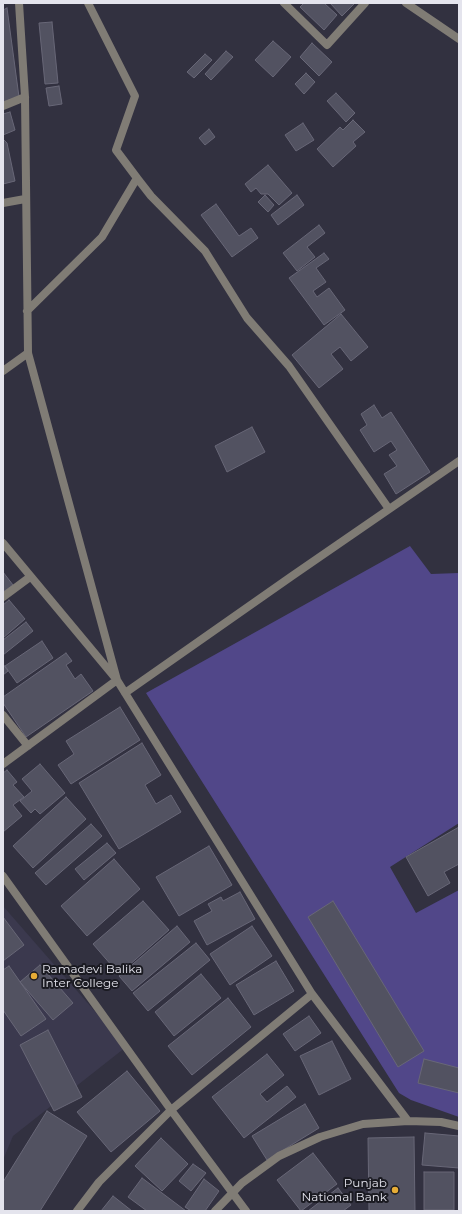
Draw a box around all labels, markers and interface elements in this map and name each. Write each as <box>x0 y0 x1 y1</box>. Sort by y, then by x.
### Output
place label: Ramadevi Balika Inter College <box>42 962 142 990</box>
marker: Ramadevi Balika Inter College <box>29 971 39 981</box>
place label: Punjab National Bank <box>302 1176 387 1204</box>
marker: Punjab National Bank <box>390 1185 400 1195</box>

